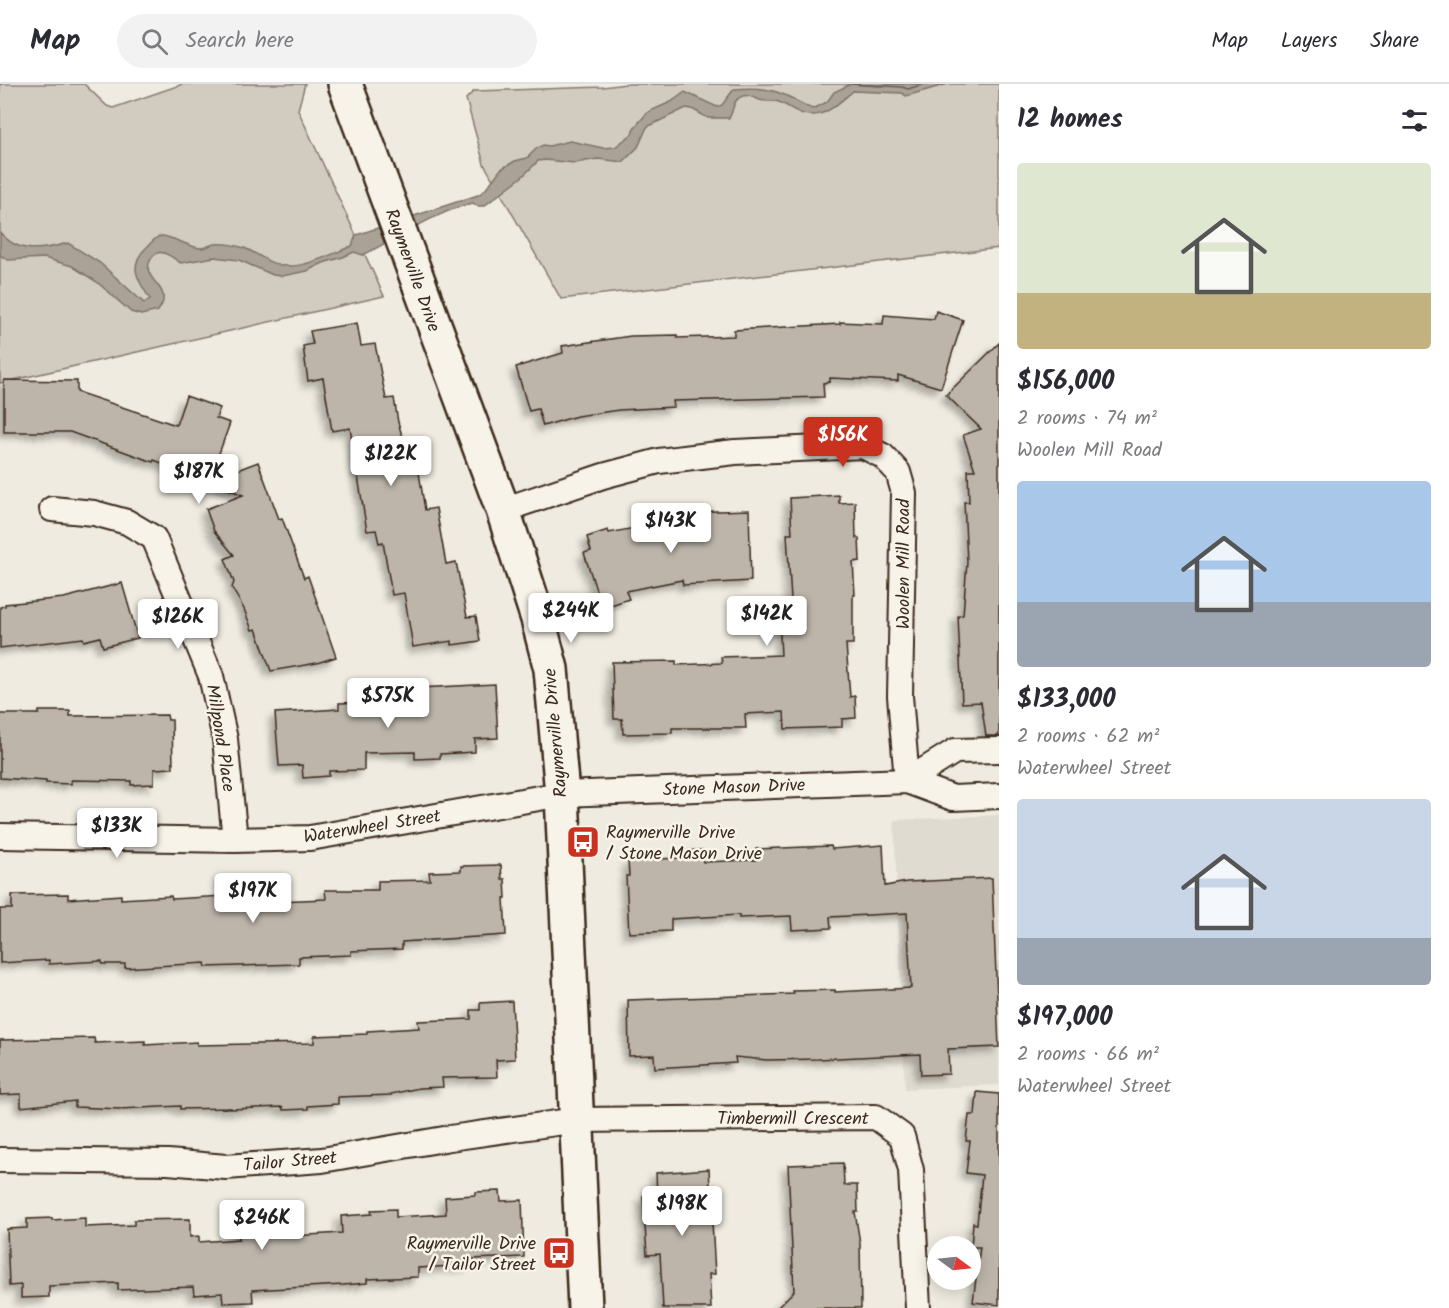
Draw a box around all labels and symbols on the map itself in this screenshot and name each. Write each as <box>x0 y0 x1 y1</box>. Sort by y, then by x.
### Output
street label: Raymerville Drive <box>376 205 447 336</box>
pin: $156K <box>801 417 885 468</box>
pin: $122K <box>349 436 433 487</box>
pin: $187K <box>157 454 241 505</box>
street label: Woolen Mill Road <box>890 498 919 629</box>
pin: $143K <box>629 503 713 554</box>
pin: $244K <box>529 593 613 644</box>
pin: $142K <box>725 596 809 647</box>
pin: $126K <box>136 599 220 650</box>
street label: Raymerville Drive <box>536 667 577 799</box>
pin: $575K <box>346 678 430 729</box>
street label: Millpond Place <box>197 682 242 794</box>
street label: Stone Mason Drive <box>662 772 806 805</box>
street label: Waterwheel Street <box>301 802 444 853</box>
pin: $133K <box>75 808 159 859</box>
place label: Raymerville Drive / Stone Mason Drive <box>606 819 762 869</box>
bus stop icon: Raymerville Drive / Stone Mason Drive <box>565 824 601 860</box>
pin: $197K <box>211 873 295 924</box>
street label: Timbermill Crescent <box>717 1105 870 1134</box>
street label: Tailor Street <box>242 1144 339 1181</box>
pin: $198K <box>640 1186 724 1237</box>
pin: $246K <box>220 1200 304 1251</box>
place label: Raymerville Drive / Tailor Street <box>407 1230 537 1280</box>
bus stop icon: Raymerville Drive / Tailor Street <box>541 1235 577 1271</box>
north arrow <box>927 1236 981 1290</box>

